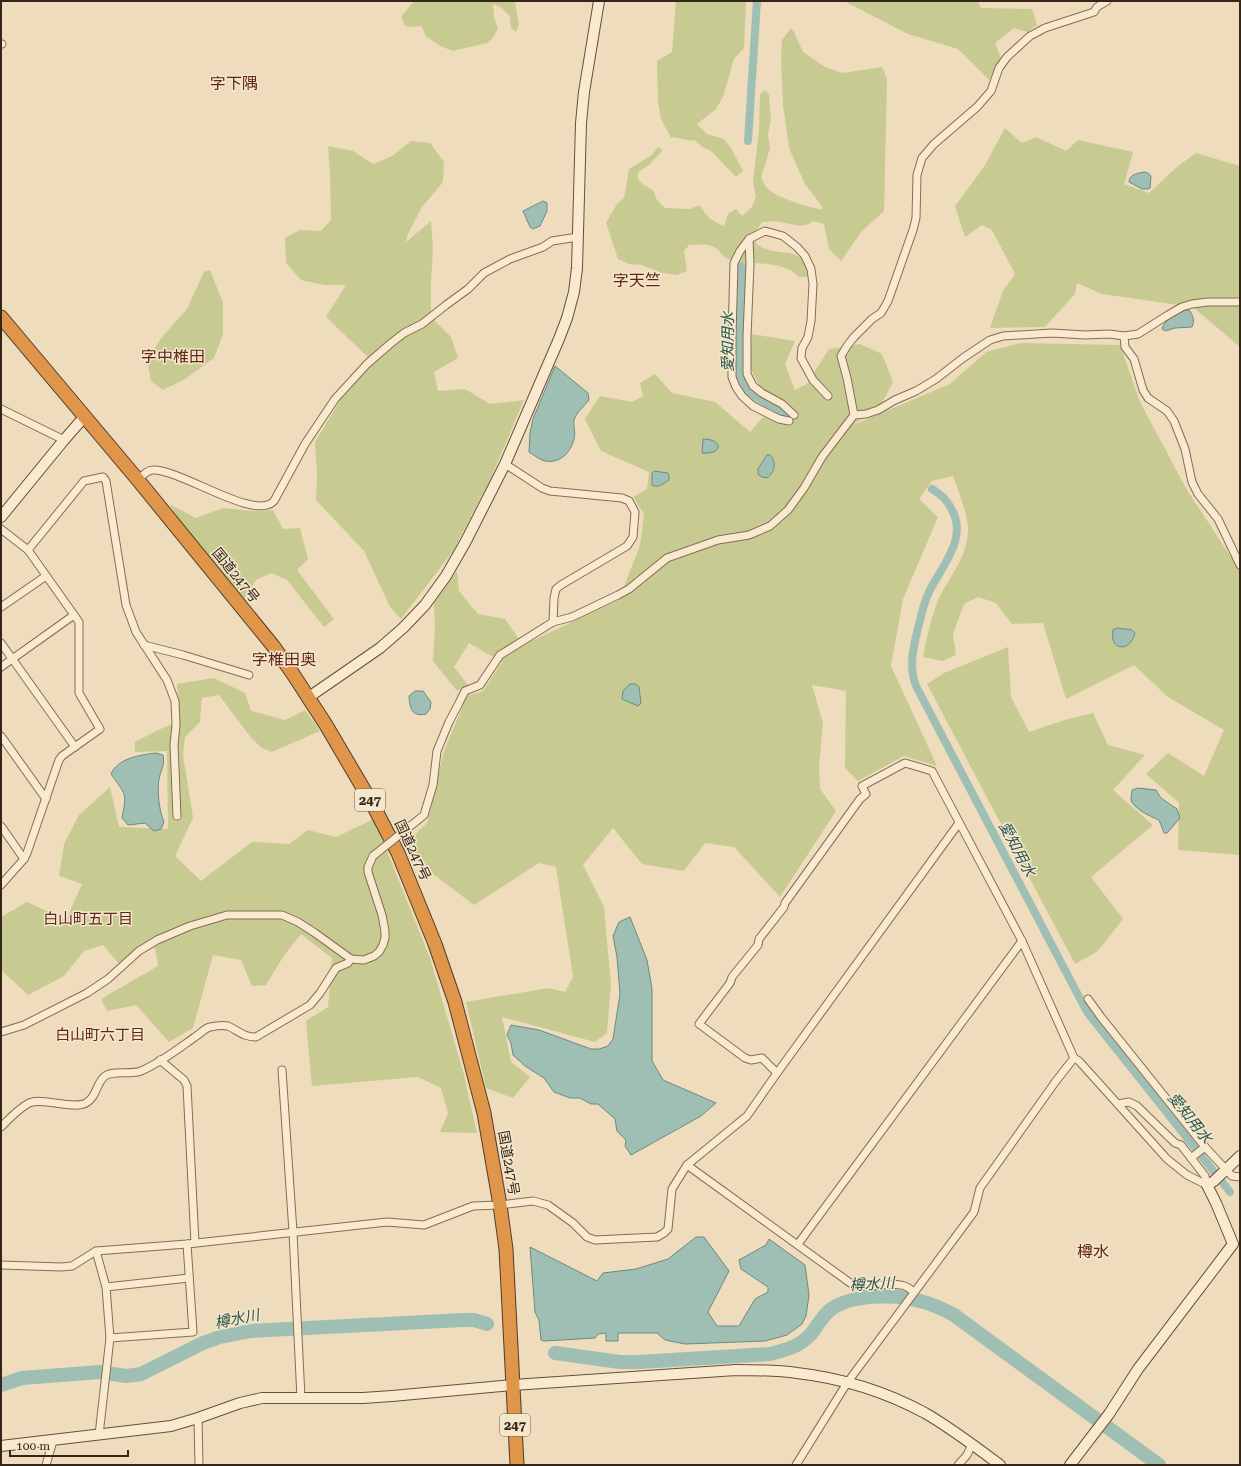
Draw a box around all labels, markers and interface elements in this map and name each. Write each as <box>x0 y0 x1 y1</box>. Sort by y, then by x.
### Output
district label: 字下隅 <box>210 74 258 93</box>
district label: 字天竺 <box>613 271 661 290</box>
water label: 愛知用水 <box>719 310 737 372</box>
district label: 字中椎田 <box>141 347 205 366</box>
street label: 国道247号 <box>209 545 263 605</box>
district label: 字椎田奥 <box>252 650 316 669</box>
road number: 247 <box>355 789 385 811</box>
street label: 国道247号 <box>392 817 434 883</box>
water label: 愛知用水 <box>995 818 1040 881</box>
district label: 白山町五丁目 <box>43 910 133 928</box>
district label: 白山町六丁目 <box>55 1026 145 1044</box>
water label: 愛知用水 <box>1164 1089 1217 1149</box>
street label: 国道247号 <box>495 1129 523 1197</box>
district label: 樽水 <box>1077 1242 1109 1261</box>
water label: 樽水川 <box>849 1274 897 1294</box>
water label: 樽水川 <box>213 1305 263 1332</box>
road number: 247 <box>500 1414 530 1436</box>
scale bar <box>10 1432 128 1458</box>
text: 100 m <box>16 1439 50 1453</box>

